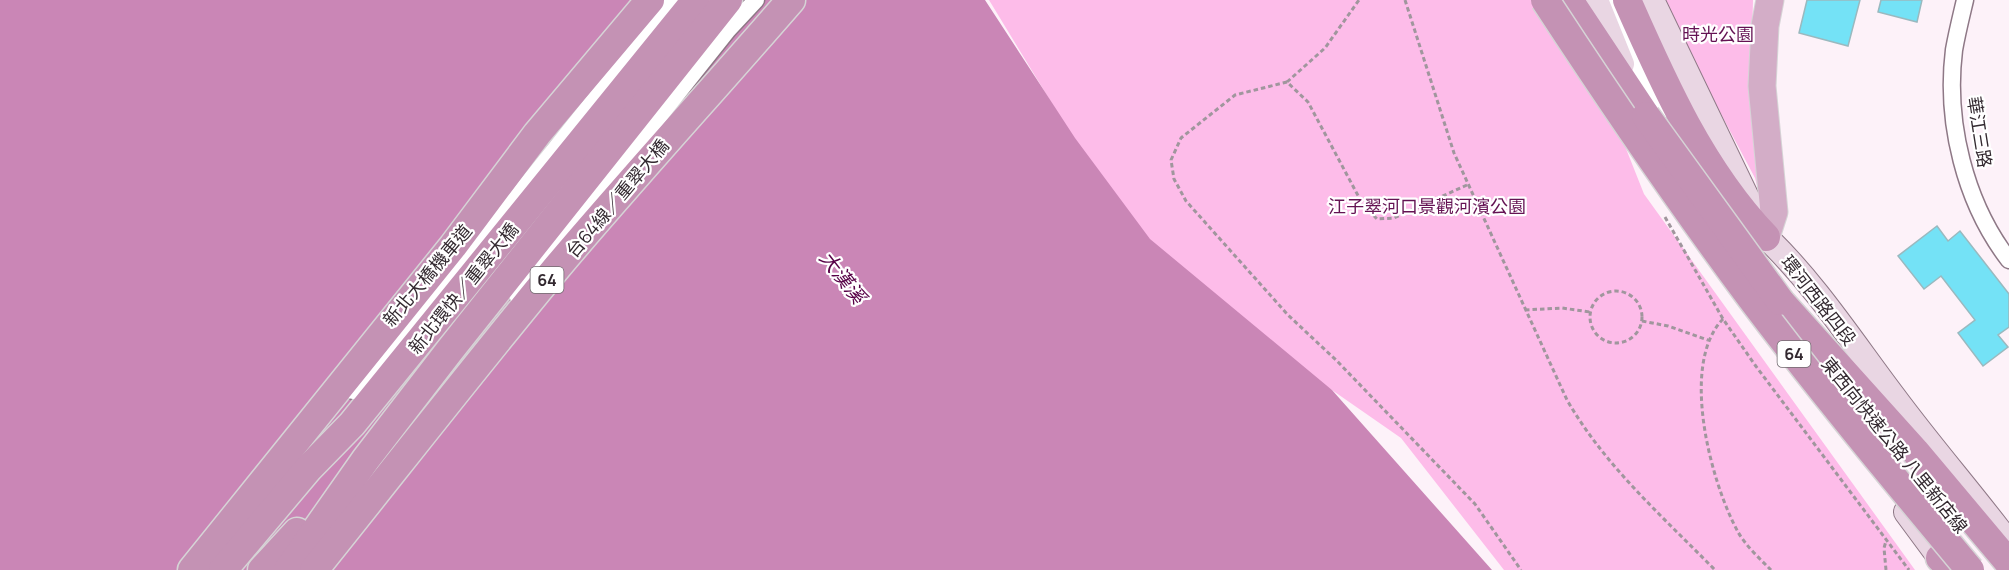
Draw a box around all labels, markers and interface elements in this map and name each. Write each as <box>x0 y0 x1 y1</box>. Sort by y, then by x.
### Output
park label: 時光公園 <box>1682 22 1754 46</box>
street label: 華江三路 <box>1963 95 1997 169</box>
street label: 台64線／重翠大橋 <box>560 134 674 262</box>
park label: 江子翠河口景觀河濱公園 <box>1328 194 1526 218</box>
street label: 新北環快／重翠大橋 <box>403 217 523 359</box>
street label: 新北大橋機車道 <box>377 219 477 331</box>
water label: 大漢溪 <box>814 245 874 311</box>
street label: 環河西路四段 <box>1776 250 1862 350</box>
road number: 64 <box>530 267 564 293</box>
road number: 64 <box>1778 341 1810 367</box>
street label: 東西向快速公路 八里新店線 <box>1817 352 1973 538</box>

